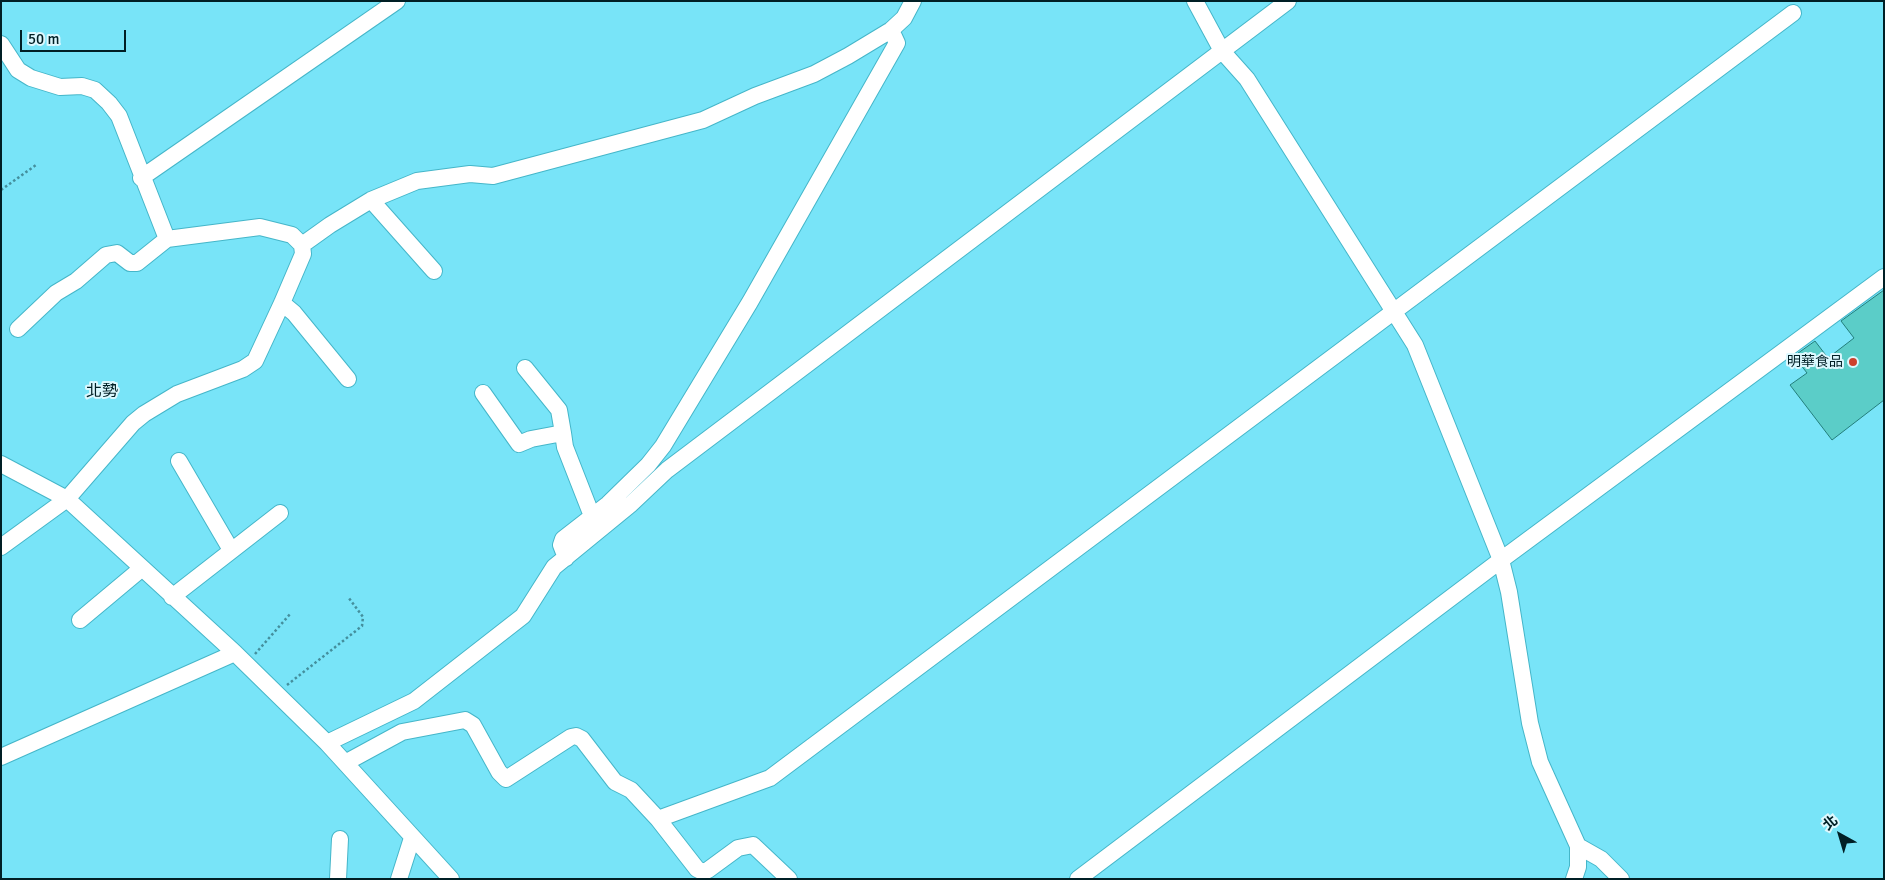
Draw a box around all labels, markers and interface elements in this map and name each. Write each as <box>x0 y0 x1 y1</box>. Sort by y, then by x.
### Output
scale bar <box>22 20 129 52</box>
text: 50 m <box>28 30 59 48</box>
place label: 明華食品 <box>1787 354 1843 370</box>
marker: 明華食品 <box>1847 356 1859 368</box>
district label: 北勢 <box>86 382 118 402</box>
north arrow <box>1815 810 1865 860</box>
text: 北 <box>1819 812 1841 834</box>

